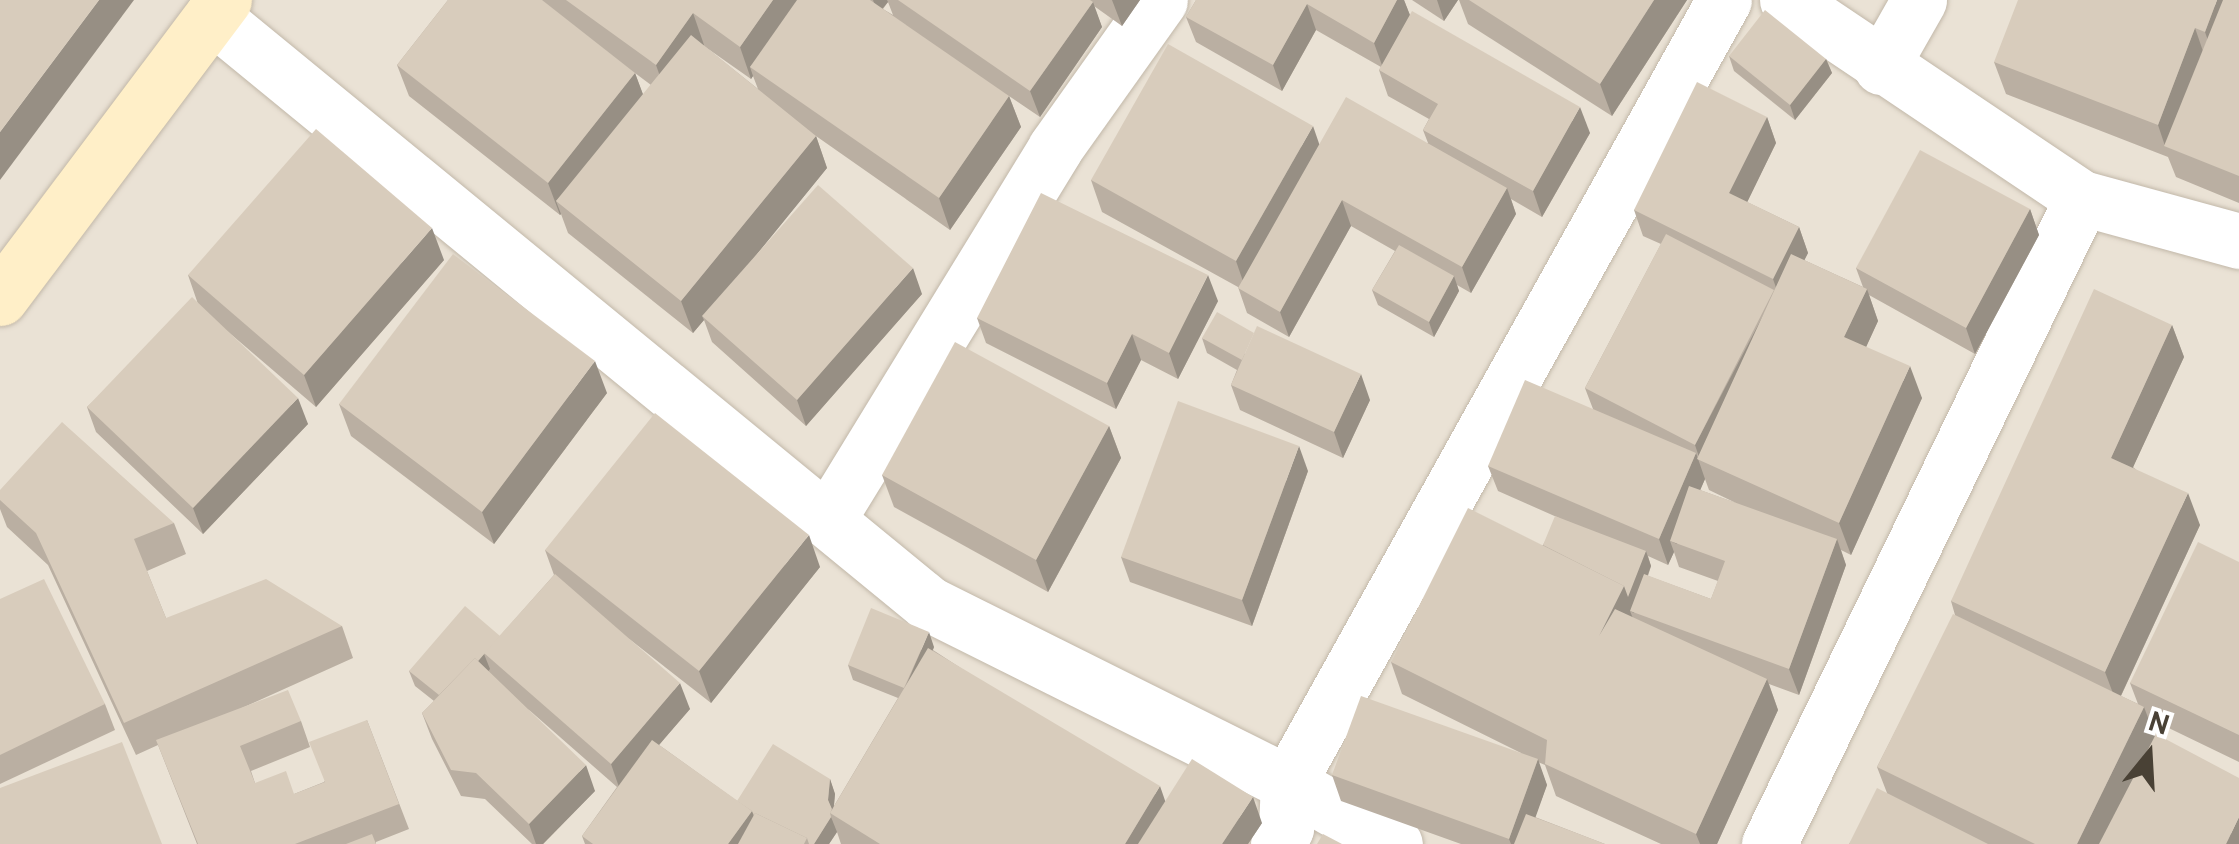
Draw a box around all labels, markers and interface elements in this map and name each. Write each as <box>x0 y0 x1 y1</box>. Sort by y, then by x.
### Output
north arrow <box>2099 704 2199 804</box>
text: N <box>2143 705 2173 746</box>

